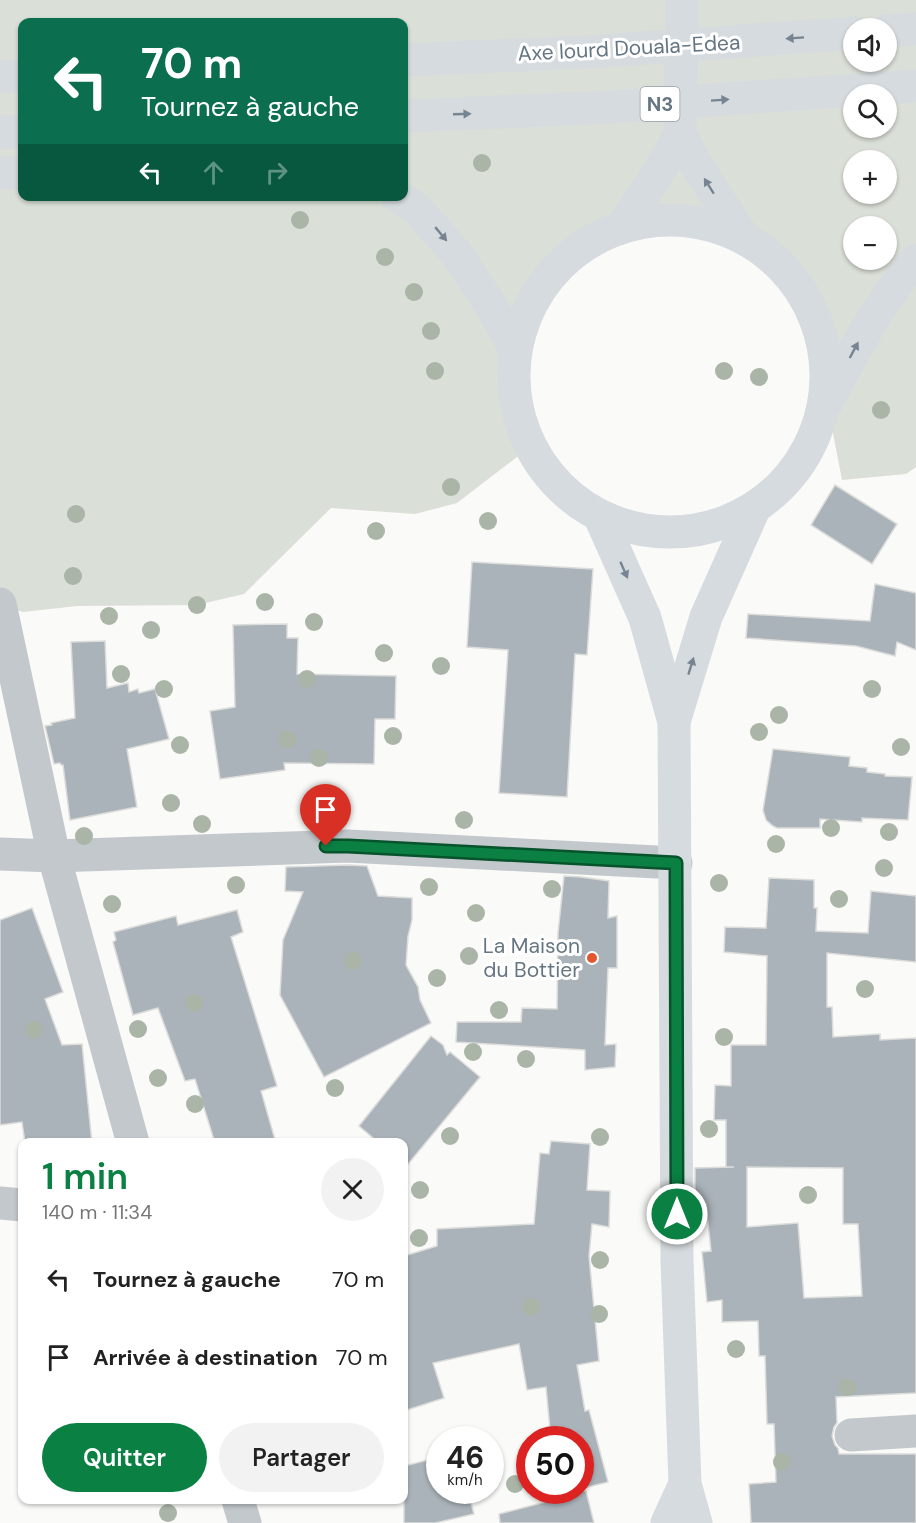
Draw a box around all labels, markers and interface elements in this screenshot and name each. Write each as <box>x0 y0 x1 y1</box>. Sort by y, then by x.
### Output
map controls <box>843 18 897 270</box>
button: sound <box>843 18 897 72</box>
street label: Axe lourd Douala-Edea <box>517 28 741 68</box>
one-way arrow <box>786 33 805 42</box>
text: 70 m <box>141 36 242 91</box>
icon: left <box>42 42 120 120</box>
button: search <box>843 84 897 138</box>
road number: N3 <box>640 87 680 121</box>
text: Tournez à gauche <box>141 89 359 124</box>
one-way arrow <box>710 95 729 104</box>
one-way arrow <box>452 109 471 118</box>
button: + <box>843 150 897 204</box>
icon: left <box>134 156 167 189</box>
icon: ahead <box>197 156 230 189</box>
icon: right <box>260 156 293 189</box>
one-way arrow <box>703 177 714 194</box>
button: − <box>843 216 897 270</box>
one-way arrow <box>434 227 447 242</box>
one-way arrow <box>849 341 859 358</box>
one-way arrow <box>619 562 628 579</box>
one-way arrow <box>687 657 696 675</box>
pin <box>300 784 351 846</box>
icon: arrive <box>309 793 342 826</box>
place label: La Maison du Bottier <box>483 932 580 984</box>
marker: La Maison du Bottier <box>585 951 599 965</box>
text: 1 min <box>42 1153 128 1200</box>
button: close <box>321 1158 384 1221</box>
position arrow <box>645 1182 709 1246</box>
text: 140 m · 11:34 <box>42 1199 152 1225</box>
icon: left <box>42 1263 75 1296</box>
text: Tournez à gauche <box>93 1265 281 1294</box>
text: 70 m <box>332 1265 384 1294</box>
icon: arrive <box>42 1341 75 1374</box>
text: Arrivée à destination <box>93 1343 318 1372</box>
text: 70 m <box>336 1343 388 1372</box>
button: Quitter <box>42 1423 207 1492</box>
button: Partager <box>219 1423 384 1492</box>
speed limit sign: 50 <box>516 1426 594 1504</box>
text: 46 <box>446 1438 484 1477</box>
text: km/h <box>447 1470 483 1490</box>

